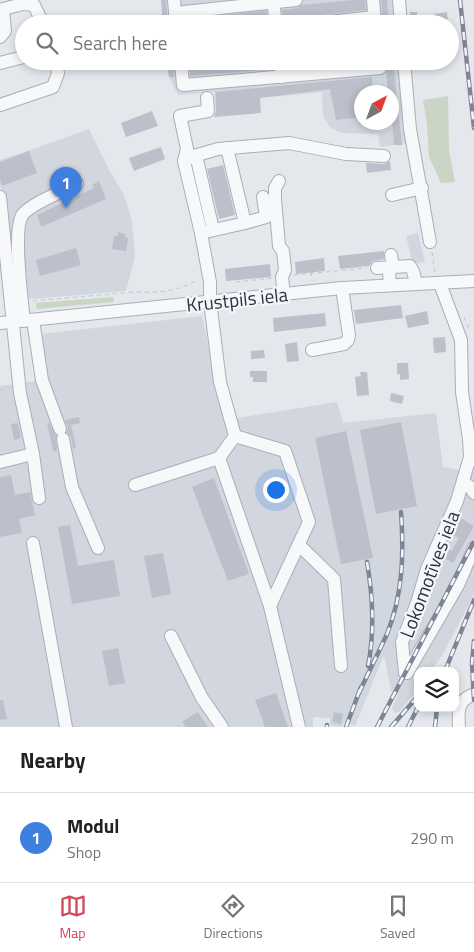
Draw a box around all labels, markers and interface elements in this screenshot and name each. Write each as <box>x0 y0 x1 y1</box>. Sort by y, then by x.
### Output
search box <box>15 15 459 70</box>
text: Search here <box>73 28 167 57</box>
icon: search <box>33 29 61 57</box>
north arrow <box>354 85 399 130</box>
pin: 1 <box>50 167 82 208</box>
street label: Krustpils iela <box>185 279 290 319</box>
your location <box>263 477 289 503</box>
street label: Lokomotīves iela <box>391 506 467 642</box>
map controls <box>414 667 459 712</box>
button: layers <box>414 667 459 712</box>
text: Nearby <box>20 744 85 776</box>
text: Modul <box>67 811 119 840</box>
text: 1 <box>32 826 40 850</box>
text: 290 m <box>410 826 454 850</box>
text: Shop <box>67 840 101 864</box>
tab: Map <box>59 892 87 943</box>
tab: Directions <box>204 892 263 943</box>
tab: Saved <box>380 892 416 943</box>

